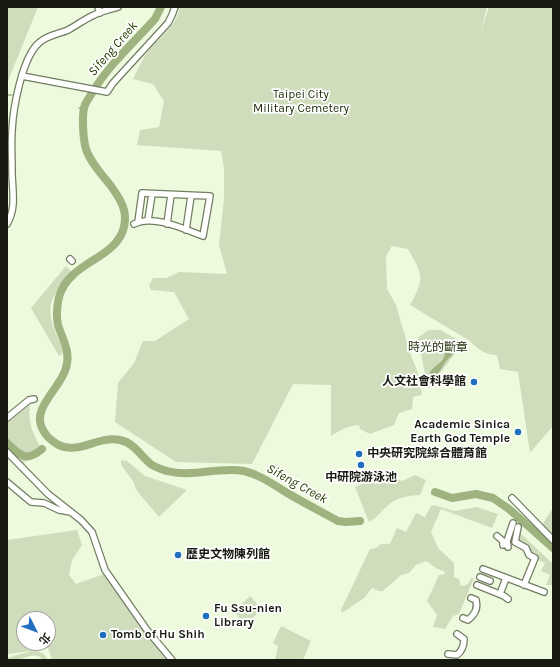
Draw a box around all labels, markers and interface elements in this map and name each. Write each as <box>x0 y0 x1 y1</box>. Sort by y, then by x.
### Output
water label: Sifeng Creek <box>85 18 141 80</box>
park label: Taipei City Military Cemetery <box>253 88 349 116</box>
park label: 時光的斷章 <box>408 341 468 355</box>
place label: 人文社會科學館 <box>382 375 466 389</box>
marker: 人文社會科學館 <box>469 377 479 387</box>
place label: Academic Sinica Earth God Temple <box>410 418 510 446</box>
marker: Academic Sinica Earth God Temple <box>513 427 523 437</box>
place label: 中央研究院綜合體育館 <box>367 447 487 461</box>
marker: 中央研究院綜合體育館 <box>354 449 364 459</box>
marker: 中研院游泳池 <box>356 460 366 470</box>
water label: Sifeng Creek <box>264 461 330 507</box>
place label: 中研院游泳池 <box>325 471 397 485</box>
place label: 歷史文物陳列館 <box>186 548 270 562</box>
marker: 歷史文物陳列館 <box>173 550 183 560</box>
place label: Fu Ssu-nien Library <box>214 602 282 630</box>
north arrow <box>16 611 56 651</box>
marker: Fu Ssu-nien Library <box>201 611 211 621</box>
place label: Tomb of Hu Shih <box>111 628 205 642</box>
text: 北 <box>36 630 53 647</box>
marker: Tomb of Hu Shih <box>98 630 108 640</box>

